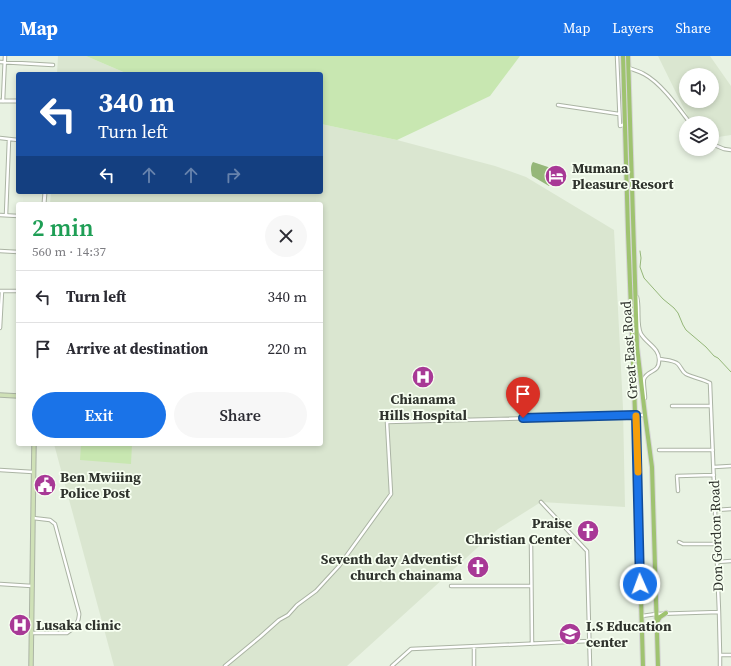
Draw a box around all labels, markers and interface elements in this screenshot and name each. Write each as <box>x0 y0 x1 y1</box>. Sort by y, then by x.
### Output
text: Map <box>20 15 58 41</box>
text: Map <box>563 18 590 38</box>
text: Layers <box>612 18 654 38</box>
text: Share <box>676 18 711 38</box>
map controls <box>679 68 719 156</box>
button: sound <box>679 68 719 108</box>
text: 340 m <box>98 83 175 121</box>
icon: left <box>32 88 84 140</box>
button: layers <box>679 116 719 156</box>
text: Turn left <box>98 119 168 144</box>
place label: Mumana Pleasure Resort <box>572 158 674 194</box>
hotel icon: Mumana Pleasure Resort <box>543 163 569 189</box>
icon: left <box>96 164 118 186</box>
icon: ahead <box>138 164 160 186</box>
icon: ahead <box>180 164 202 186</box>
icon: right <box>222 164 244 186</box>
text: 2 min <box>32 211 94 244</box>
button: close <box>265 215 307 257</box>
text: 560 m · 14:37 <box>32 243 106 260</box>
icon: left <box>32 286 54 308</box>
text: Turn left <box>66 286 126 307</box>
text: 340 m <box>267 286 307 307</box>
street label: Great East Road <box>616 300 642 400</box>
icon: arrive <box>32 338 54 360</box>
text: Arrive at destination <box>66 338 208 359</box>
text: 220 m <box>267 338 307 359</box>
hospital icon: Chianama Hills Hospital <box>410 364 436 390</box>
pin <box>506 377 540 418</box>
icon: arrive <box>512 383 534 405</box>
place label: Chianama Hills Hospital <box>379 389 467 425</box>
button: Exit <box>32 392 166 438</box>
button: Share <box>174 392 307 438</box>
place label: Ben Mwiiing Police Post <box>60 467 141 503</box>
public building icon: Ben Mwiiing Police Post <box>32 472 58 498</box>
street label: Don Gordon Road <box>704 480 728 592</box>
place label: Praise Christian Center <box>466 513 572 549</box>
church icon: Praise Christian Center <box>575 518 601 544</box>
place label: Seventh day Adventist church chainama <box>321 549 463 585</box>
church icon: Seventh day Adventist church chainama <box>465 554 491 580</box>
position arrow <box>619 563 661 605</box>
hospital icon: Lusaka clinic <box>7 612 33 638</box>
place label: Lusaka clinic <box>36 615 121 635</box>
place label: I.S Education center <box>586 616 672 652</box>
school or university icon: I.S Education center <box>557 621 583 647</box>

